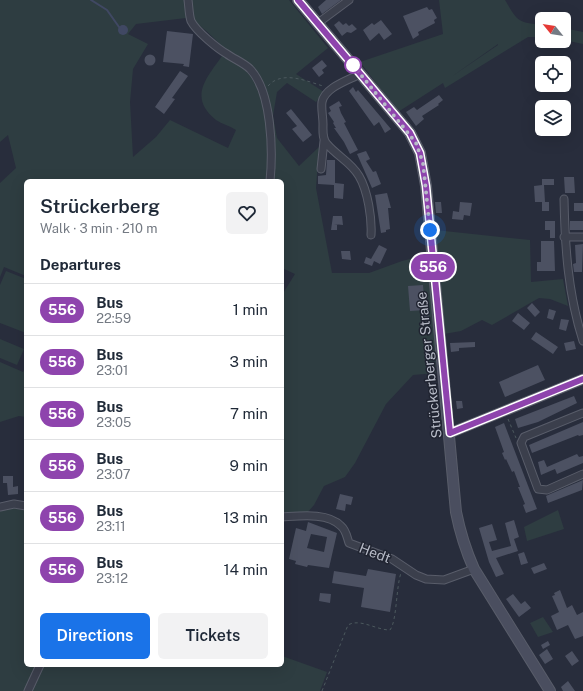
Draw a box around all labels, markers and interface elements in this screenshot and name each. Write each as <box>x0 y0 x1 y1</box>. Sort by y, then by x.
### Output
north arrow <box>535 12 571 48</box>
map controls <box>535 12 571 136</box>
unlabelled marker <box>344 56 362 74</box>
button: locate <box>535 56 571 92</box>
button: layers <box>535 100 571 136</box>
button: heart <box>226 192 268 234</box>
text: Strückerberg <box>40 195 160 217</box>
your location <box>420 220 440 240</box>
text: Walk · 3 min · 210 m <box>40 221 157 236</box>
line badge: 556 <box>410 254 456 280</box>
text: Departures <box>40 256 121 273</box>
text: 556 <box>419 259 447 275</box>
street label: Strückerberger Straße <box>413 291 445 439</box>
text: Bus <box>96 294 123 311</box>
text: 1 min <box>233 301 268 318</box>
text: 556 <box>48 302 76 318</box>
text: 22:59 <box>96 311 131 326</box>
text: Bus <box>96 346 123 363</box>
text: 3 min <box>229 353 268 370</box>
text: 556 <box>48 354 76 370</box>
text: 23:01 <box>96 363 128 378</box>
text: Bus <box>96 398 123 415</box>
text: 7 min <box>230 405 268 422</box>
text: 556 <box>48 406 76 422</box>
text: 23:05 <box>96 415 131 430</box>
text: Bus <box>96 450 123 467</box>
text: 9 min <box>230 457 268 474</box>
text: 556 <box>48 458 76 474</box>
text: 23:07 <box>96 467 131 482</box>
text: Bus <box>96 502 123 519</box>
text: 13 min <box>223 509 268 526</box>
text: 556 <box>48 510 76 526</box>
text: 23:11 <box>96 519 126 534</box>
street label: Hedt <box>357 540 393 566</box>
text: Bus <box>96 554 123 571</box>
text: 14 min <box>223 561 268 578</box>
text: 556 <box>48 562 76 578</box>
text: 23:12 <box>96 571 128 586</box>
button: Directions <box>40 613 150 659</box>
button: Tickets <box>158 613 268 659</box>

